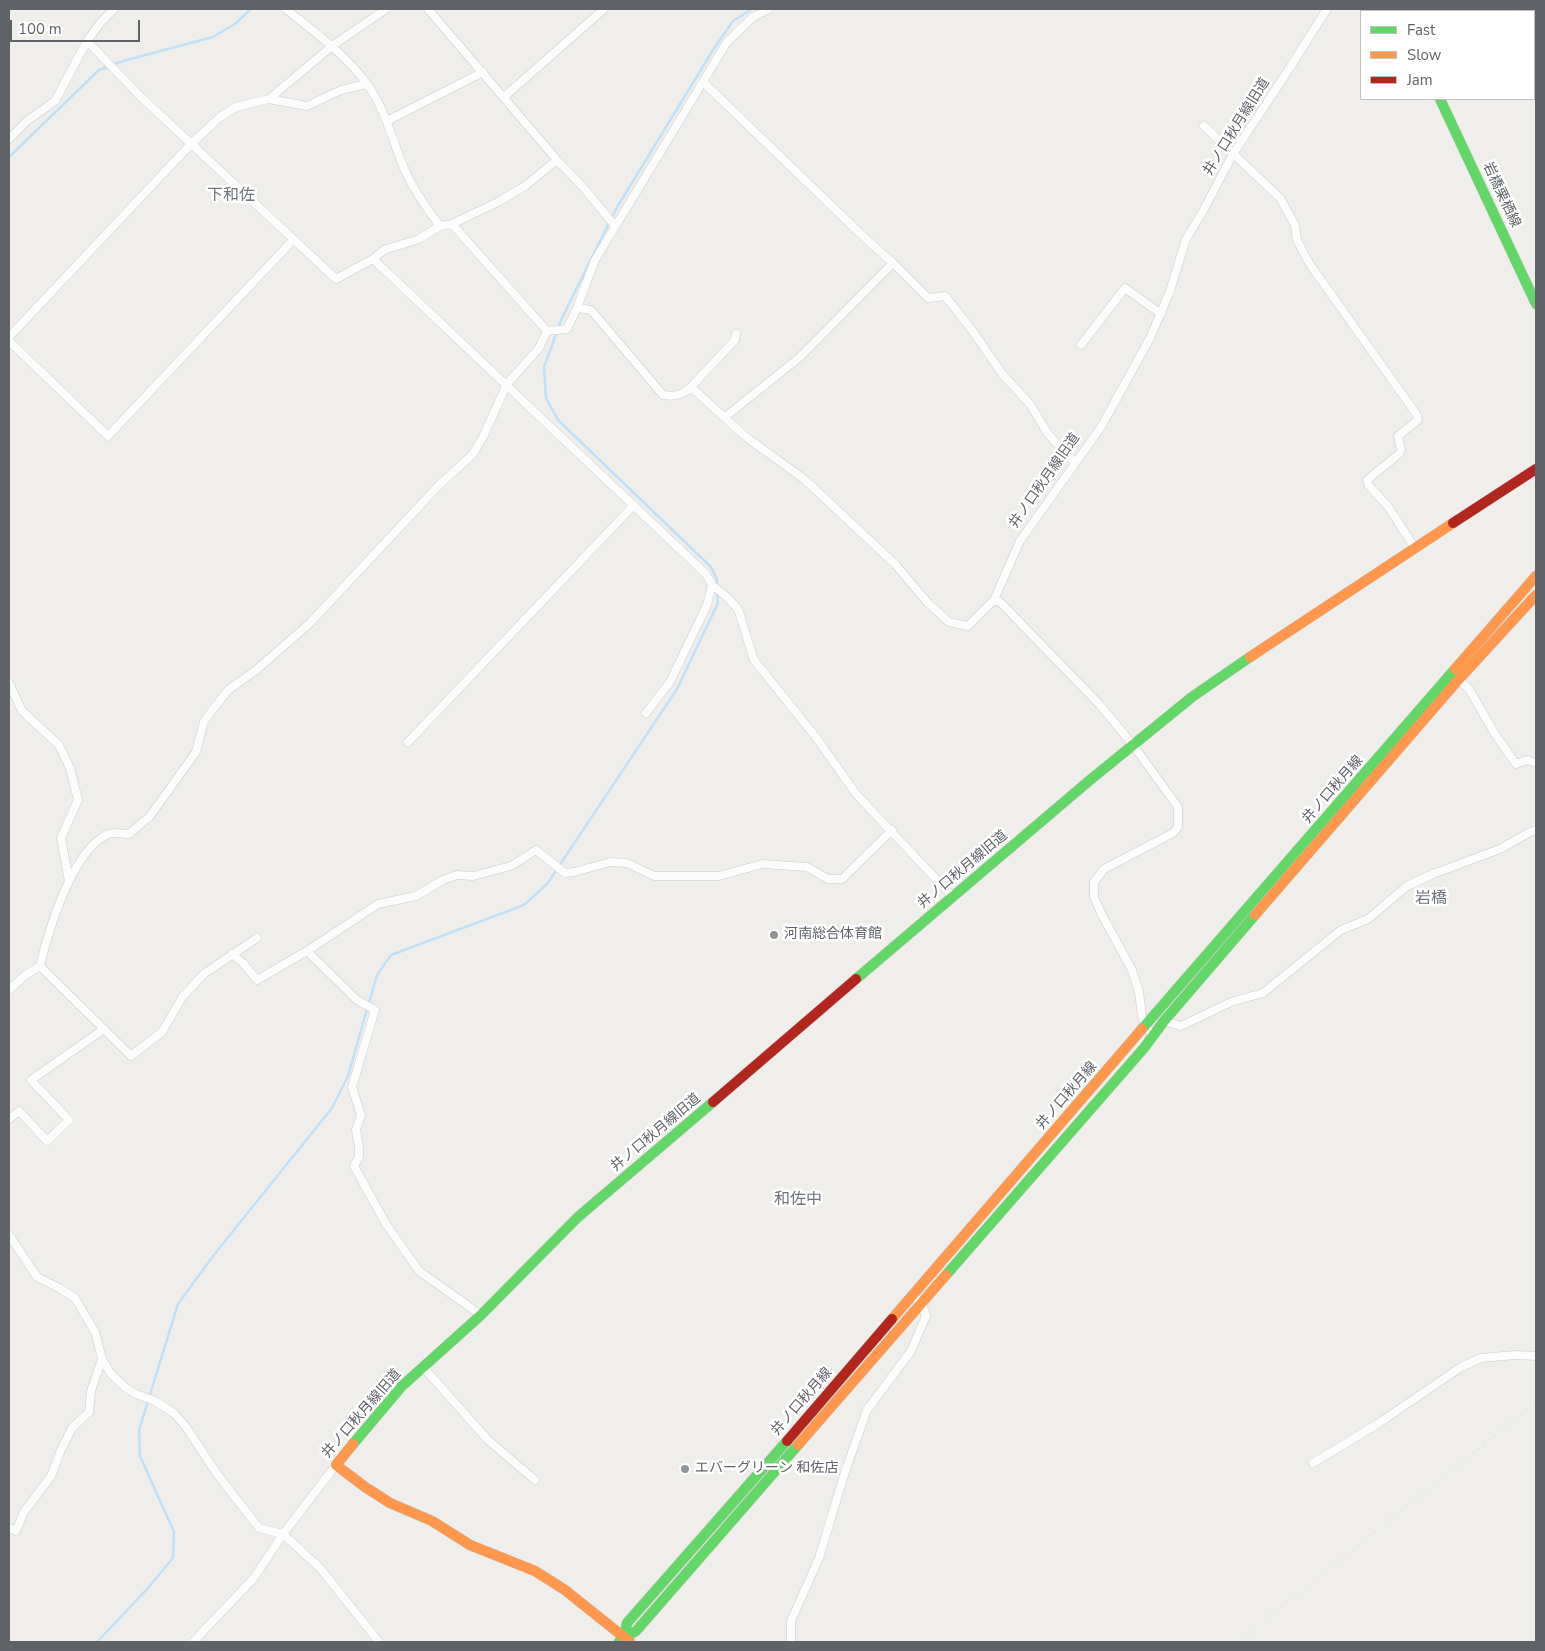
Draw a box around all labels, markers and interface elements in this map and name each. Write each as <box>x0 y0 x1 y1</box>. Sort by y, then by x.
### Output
scale bar <box>12 10 142 42</box>
legend <box>1360 10 1535 100</box>
text: 100 m <box>18 19 62 39</box>
text: Fast <box>1407 20 1435 40</box>
text: Slow <box>1407 45 1441 65</box>
text: Jam <box>1407 70 1433 90</box>
street label: 井ノ口秋月線旧道 <box>1200 75 1274 179</box>
street label: 岩橋栗栖線 <box>1479 160 1523 230</box>
district label: 下和佐 <box>207 186 255 206</box>
street label: 井ノ口秋月線旧道 <box>1006 430 1084 532</box>
street label: 井ノ口秋月線 <box>1299 753 1367 827</box>
street label: 井ノ口秋月線旧道 <box>915 828 1011 912</box>
district label: 岩橋 <box>1415 889 1447 909</box>
place label: 河南総合体育館 <box>784 927 882 943</box>
marker: 河南総合体育館 <box>768 929 780 941</box>
street label: 井ノ口秋月線 <box>1033 1059 1101 1133</box>
street label: 井ノ口秋月線旧道 <box>608 1091 704 1175</box>
district label: 和佐中 <box>774 1190 822 1210</box>
street label: 井ノ口秋月線 <box>768 1365 836 1439</box>
street label: 井ノ口秋月線旧道 <box>319 1366 405 1462</box>
place label: エバーグリーン 和佐店 <box>695 1461 839 1477</box>
marker: エバーグリーン 和佐店 <box>679 1463 691 1475</box>

